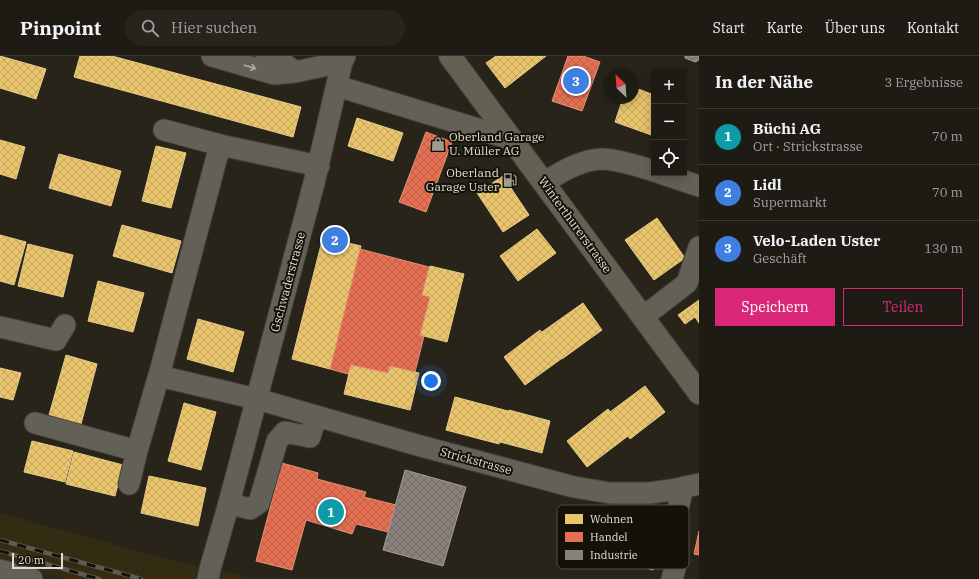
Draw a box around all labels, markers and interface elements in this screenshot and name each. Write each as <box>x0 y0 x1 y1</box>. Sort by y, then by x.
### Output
search box <box>125 10 405 46</box>
text: Pinpoint <box>20 16 101 40</box>
icon: search <box>139 17 161 39</box>
text: Hier suchen <box>171 18 257 37</box>
text: Start <box>713 19 745 37</box>
text: Karte <box>767 19 803 37</box>
text: Über uns <box>825 19 885 37</box>
text: Kontakt <box>907 19 959 37</box>
one-way arrow <box>243 64 256 71</box>
pin: 3 <box>563 66 589 96</box>
north arrow <box>603 68 639 104</box>
map controls <box>651 68 687 176</box>
button: + <box>651 68 687 104</box>
text: In der Nähe <box>715 71 813 93</box>
text: 3 Ergebnisse <box>884 74 963 91</box>
button: − <box>651 104 687 140</box>
text: Büchi AG <box>753 119 821 138</box>
text: 1 <box>724 128 732 145</box>
text: 70 m <box>932 128 963 145</box>
place label: Oberland Garage U. Müller AG <box>449 129 545 158</box>
shop icon: Oberland Garage U. Müller AG <box>430 136 446 152</box>
text: Ort · Strickstrasse <box>753 138 863 155</box>
button: locate <box>651 140 687 176</box>
place label: Oberland Garage Uster <box>426 165 500 194</box>
fuel station icon: Oberland Garage Uster <box>502 172 518 188</box>
street label: Winterthurerstrasse <box>535 174 615 276</box>
text: Lidl <box>753 175 782 194</box>
text: 2 <box>724 184 732 201</box>
text: 70 m <box>932 184 963 201</box>
text: Supermarkt <box>753 194 827 211</box>
pin: 2 <box>322 225 348 255</box>
street label: Gschwaderstrasse <box>267 230 308 333</box>
text: Velo-Laden Uster <box>753 231 880 250</box>
text: 3 <box>724 240 732 257</box>
text: 130 m <box>924 240 963 257</box>
text: Geschäft <box>753 250 807 267</box>
button: Speichern <box>715 288 835 326</box>
button: Teilen <box>843 288 963 326</box>
your location <box>421 371 441 391</box>
street label: Strickstrasse <box>439 444 514 477</box>
pin: 1 <box>318 497 344 527</box>
legend <box>557 505 689 569</box>
text: Wohnen <box>590 512 633 526</box>
text: Handel <box>590 530 628 544</box>
text: Industrie <box>590 548 638 562</box>
scale bar <box>12 551 63 570</box>
text: 20 m <box>18 553 44 567</box>

